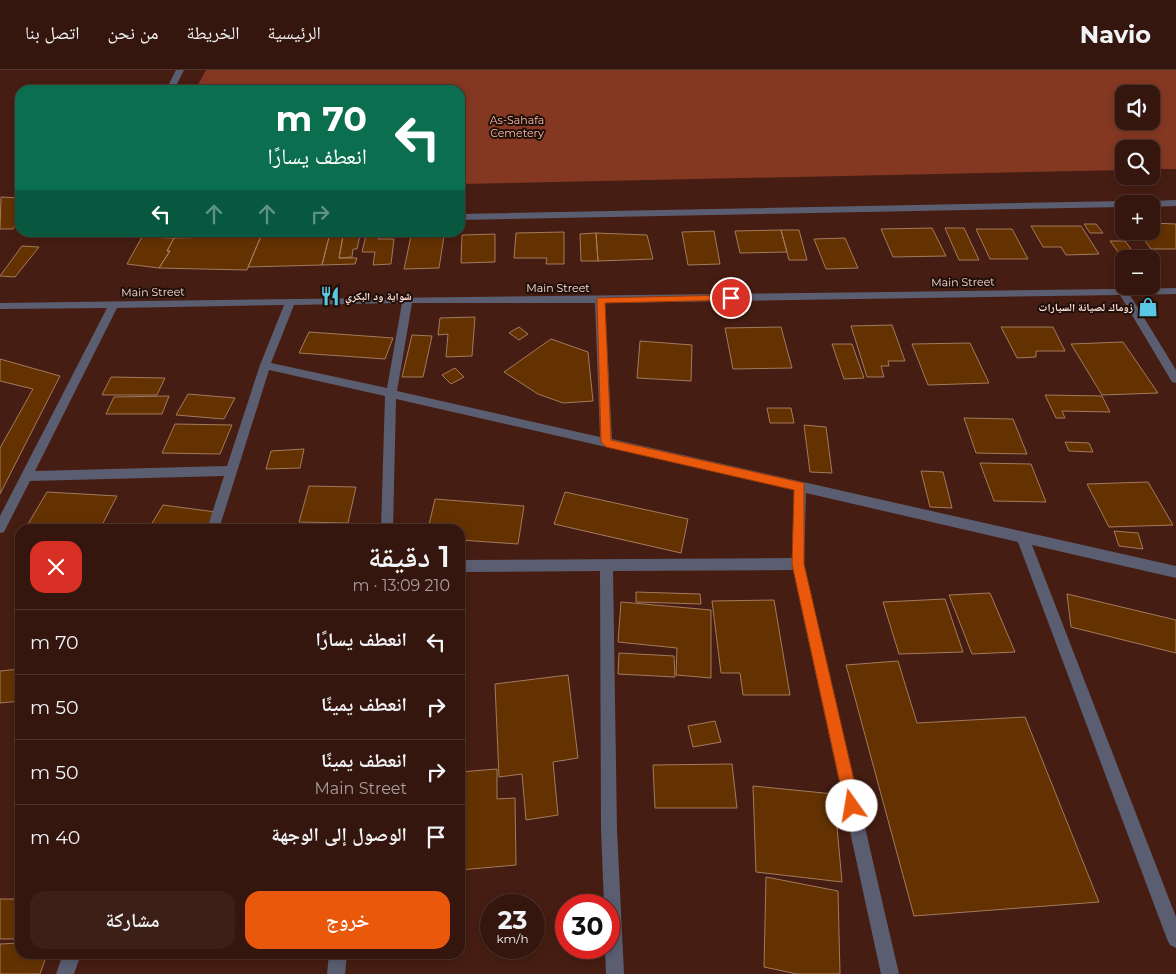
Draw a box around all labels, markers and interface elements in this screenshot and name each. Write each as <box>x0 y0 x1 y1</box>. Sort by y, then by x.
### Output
text: Navio <box>1080 20 1151 49</box>
text: اتصل بنا <box>25 22 80 44</box>
text: من نحن <box>108 22 159 44</box>
text: الخريطة <box>187 22 240 44</box>
text: الرئيسية <box>268 22 321 44</box>
map controls <box>1115 85 1160 295</box>
button: sound <box>1115 85 1160 130</box>
text: 70 m <box>276 97 367 140</box>
icon: left <box>385 105 450 170</box>
park label: As-Sahafa Cemetery <box>490 113 544 140</box>
button: search <box>1115 140 1160 185</box>
text: انعطف يسارًا <box>268 143 367 170</box>
button: + <box>1115 195 1160 240</box>
icon: left <box>147 200 175 228</box>
icon: ahead <box>200 200 228 228</box>
icon: ahead <box>253 200 281 228</box>
icon: right <box>306 200 334 228</box>
button: − <box>1115 250 1160 295</box>
street label: Main Street <box>931 274 995 290</box>
pin <box>710 277 752 319</box>
street label: Main Street <box>526 281 590 295</box>
street label: Main Street <box>121 284 185 300</box>
icon: arrive <box>717 284 745 312</box>
restaurant icon: شواية ود البكري <box>319 285 341 307</box>
place label: شواية ود البكري <box>345 289 412 305</box>
shop icon: زوماك لصيانة السيارات <box>1137 296 1159 318</box>
place label: زوماك لصيانة السيارات <box>1039 300 1133 314</box>
text: 1 دقيقة <box>368 538 450 575</box>
button: close <box>30 541 82 593</box>
text: 210 m · 13:09 <box>352 576 450 595</box>
text: انعطف يسارًا <box>315 628 407 651</box>
icon: left <box>422 628 450 656</box>
text: 70 m <box>30 631 79 654</box>
text: انعطف يمينًا <box>321 693 407 716</box>
icon: right <box>422 693 450 721</box>
text: 50 m <box>30 696 79 719</box>
text: انعطف يمينًا <box>321 749 407 772</box>
icon: right <box>422 758 450 786</box>
text: 50 m <box>30 761 79 784</box>
text: Main Street <box>315 779 407 798</box>
position arrow <box>825 779 877 831</box>
text: الوصول إلى الوجهة <box>271 823 407 846</box>
icon: arrive <box>422 823 450 851</box>
text: 40 m <box>30 826 80 849</box>
button: مشاركة <box>30 891 235 949</box>
button: خروج <box>245 891 450 949</box>
speed limit sign: 30 <box>555 894 620 959</box>
text: 23 <box>498 905 527 935</box>
text: km/h <box>496 931 529 946</box>

